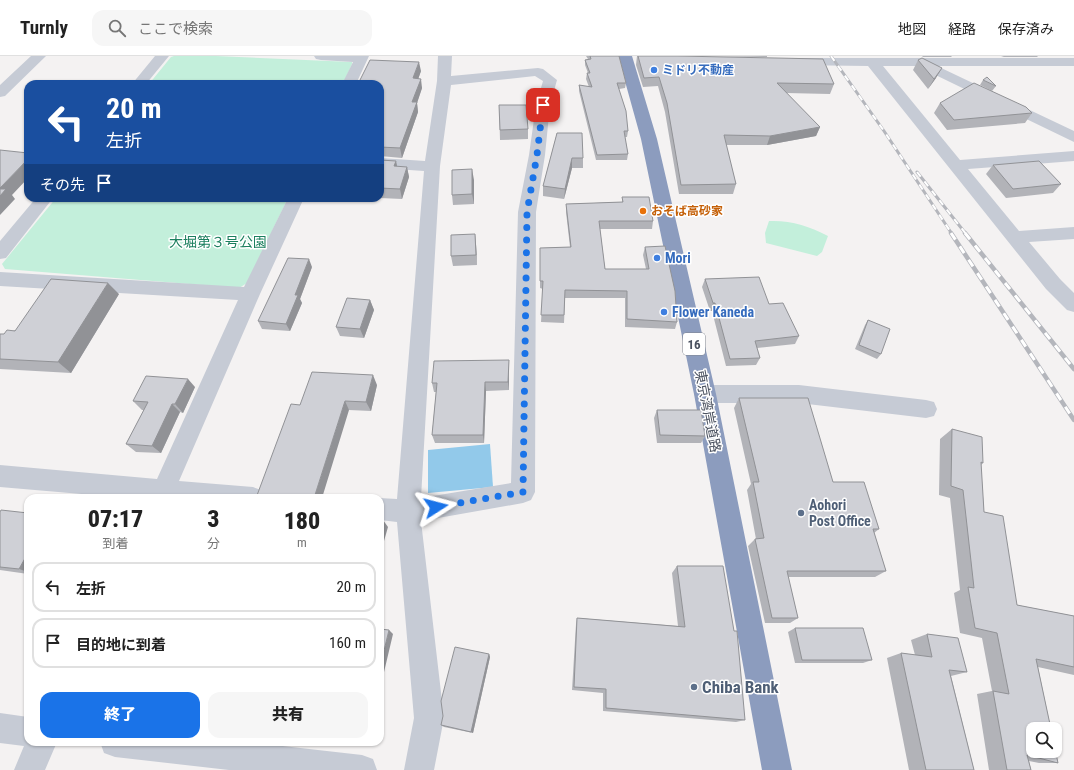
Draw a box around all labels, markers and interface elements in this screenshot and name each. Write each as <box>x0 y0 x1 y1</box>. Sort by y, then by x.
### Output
search box <box>92 10 372 46</box>
text: Turnly <box>20 16 68 39</box>
icon: search <box>106 17 128 39</box>
text: ここで検索 <box>138 20 213 38</box>
text: 地図 <box>898 21 926 37</box>
text: 経路 <box>948 21 976 37</box>
text: 保存済み <box>998 21 1054 37</box>
place label: ミドリ不動産 <box>662 63 734 77</box>
marker: ミドリ不動産 <box>649 65 659 75</box>
pin <box>526 88 560 122</box>
text: 20 m <box>106 92 162 125</box>
icon: arrive <box>532 94 554 116</box>
icon: left <box>40 96 92 148</box>
text: 左折 <box>106 130 142 151</box>
icon: arrive <box>93 172 115 194</box>
text: その先 <box>40 176 85 194</box>
place label: おそば高砂家 <box>651 204 723 218</box>
marker: おそば高砂家 <box>638 206 648 216</box>
park label: 大堀第３号公園 <box>169 234 267 250</box>
place label: Mori <box>665 250 691 266</box>
marker: Mori <box>652 253 662 263</box>
place label: Flower Kaneda <box>672 304 754 320</box>
marker: Flower Kaneda <box>659 307 669 317</box>
road number: 16 <box>683 333 705 355</box>
street label: 東京湾岸道路 <box>692 368 724 454</box>
position arrow <box>415 486 457 528</box>
place label: Aohori Post Office <box>809 497 871 529</box>
text: 07:17 <box>88 505 143 533</box>
text: 3 <box>207 505 220 533</box>
text: 180 <box>284 507 320 535</box>
marker: Aohori Post Office <box>796 508 806 518</box>
text: m <box>297 535 307 550</box>
text: 到着 <box>102 536 128 551</box>
text: 分 <box>207 536 220 551</box>
icon: left <box>42 576 64 598</box>
text: 20 m <box>336 578 366 596</box>
text: 左折 <box>76 580 106 598</box>
icon: arrive <box>42 632 64 654</box>
text: 160 m <box>329 634 366 652</box>
text: 目的地に到着 <box>76 636 166 654</box>
place label: Chiba Bank <box>702 677 780 697</box>
marker: Chiba Bank <box>689 682 699 692</box>
button: 終了 <box>40 692 200 738</box>
button: 共有 <box>208 692 368 738</box>
map controls <box>1026 722 1062 758</box>
button: search <box>1026 722 1062 758</box>

